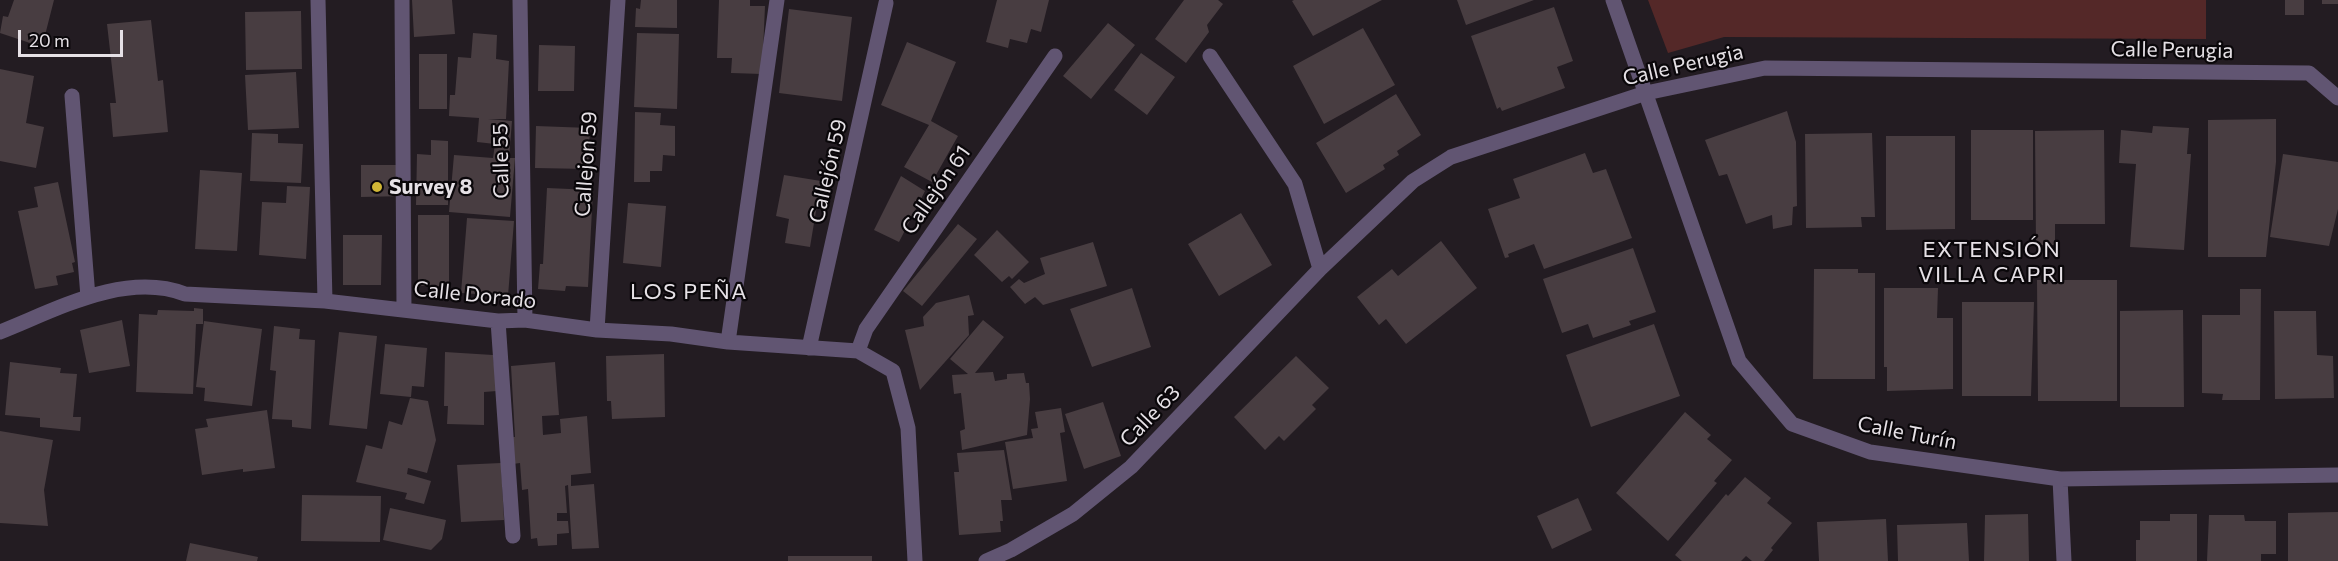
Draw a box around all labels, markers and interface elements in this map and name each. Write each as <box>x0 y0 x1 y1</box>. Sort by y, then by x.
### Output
scale bar <box>21 18 126 56</box>
text: 20 m <box>29 29 70 51</box>
street label: Calle Perugia <box>2110 36 2234 64</box>
street label: Calle Perugia <box>1620 39 1746 91</box>
street label: Callejon 59 <box>570 110 602 218</box>
street label: Callejón 59 <box>804 117 852 225</box>
street label: Calle 55 <box>488 123 514 199</box>
street label: Callejón 61 <box>896 141 976 239</box>
place label: Survey 8 <box>389 174 472 200</box>
marker: Survey 8 <box>370 180 384 194</box>
district label: EXTENSIÓN VILLA CAPRI <box>1918 237 2066 288</box>
street label: Calle Dorado <box>413 276 537 314</box>
district label: LOS PEÑA <box>630 279 748 305</box>
street label: Calle 63 <box>1115 380 1185 452</box>
street label: Calle Turín <box>1855 411 1959 455</box>

